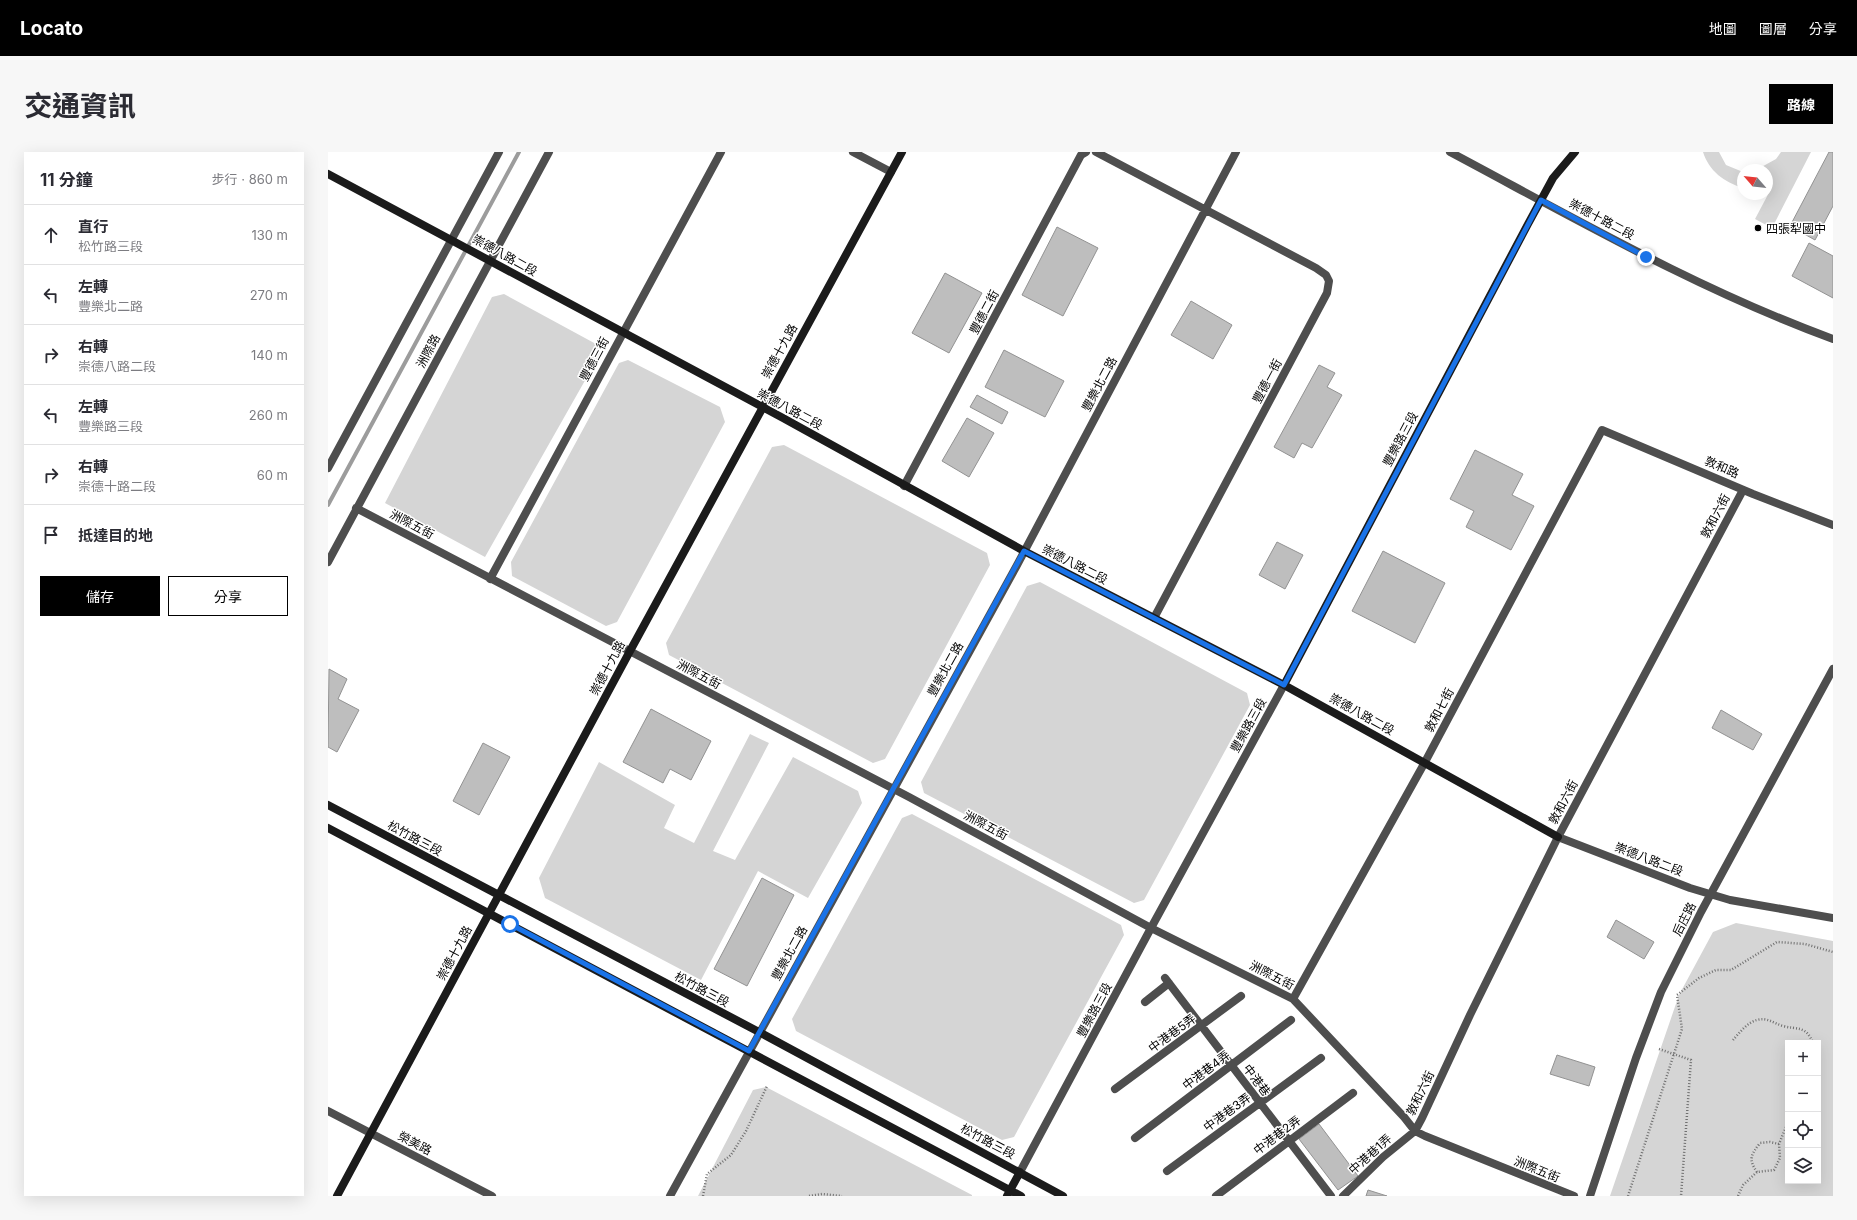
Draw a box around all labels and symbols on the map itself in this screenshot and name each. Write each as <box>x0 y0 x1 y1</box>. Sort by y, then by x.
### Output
north arrow <box>1737 164 1773 200</box>
street label: 崇德十路二段 <box>1567 195 1637 243</box>
place label: 四張犁國中 <box>1766 221 1826 236</box>
marker: 四張犁國中 <box>1753 223 1763 233</box>
street label: 崇德八路二段 <box>470 231 540 279</box>
route end <box>1637 248 1655 266</box>
street label: 豐德二街 <box>966 287 1002 337</box>
street label: 崇德十九路 <box>758 321 800 381</box>
street label: 洲際路 <box>413 332 443 370</box>
street label: 豐德三街 <box>576 334 612 384</box>
street label: 豐樂北二路 <box>1078 354 1120 414</box>
street label: 豐德一街 <box>1249 356 1285 406</box>
street label: 崇德八路二段 <box>755 385 825 433</box>
street label: 豐樂路三段 <box>1379 409 1421 469</box>
street label: 敦和路 <box>1702 453 1742 481</box>
street label: 敦和六街 <box>1697 491 1733 541</box>
street label: 洲際五街 <box>387 506 437 542</box>
street label: 崇德八路二段 <box>1040 541 1110 587</box>
street label: 崇德十九路 <box>586 638 628 698</box>
street label: 豐樂北二路 <box>924 639 966 699</box>
street label: 洲際五街 <box>674 656 724 692</box>
street label: 敦和七街 <box>1421 685 1457 735</box>
street label: 崇德八路二段 <box>1327 690 1397 738</box>
street label: 豐樂路三段 <box>1227 695 1269 755</box>
street label: 敦和六街 <box>1545 777 1581 827</box>
street label: 洲際五街 <box>961 807 1011 843</box>
street label: 松竹路三段 <box>385 817 445 859</box>
street label: 崇德八路二段 <box>1613 839 1685 879</box>
street label: 后庄路 <box>1669 900 1699 938</box>
route start <box>501 915 519 933</box>
street label: 崇德十九路 <box>433 923 475 983</box>
street label: 豐樂北二路 <box>768 923 810 983</box>
street label: 洲際五街 <box>1247 957 1297 993</box>
street label: 松竹路三段 <box>672 968 732 1010</box>
street label: 豐樂路三段 <box>1073 980 1115 1040</box>
street label: 中港巷5弄 <box>1145 1011 1199 1055</box>
street label: 中港巷4弄 <box>1179 1047 1233 1093</box>
street label: 中港巷 <box>1240 1061 1274 1099</box>
street label: 敦和六街 <box>1403 1068 1437 1118</box>
street label: 中港巷3弄 <box>1200 1090 1254 1134</box>
street label: 中港巷2弄 <box>1250 1112 1304 1158</box>
street label: 松竹路三段 <box>958 1120 1018 1162</box>
street label: 榮美路 <box>396 1128 434 1158</box>
street label: 中港巷1弄 <box>1345 1131 1395 1177</box>
street label: 洲際五街 <box>1512 1153 1562 1185</box>

